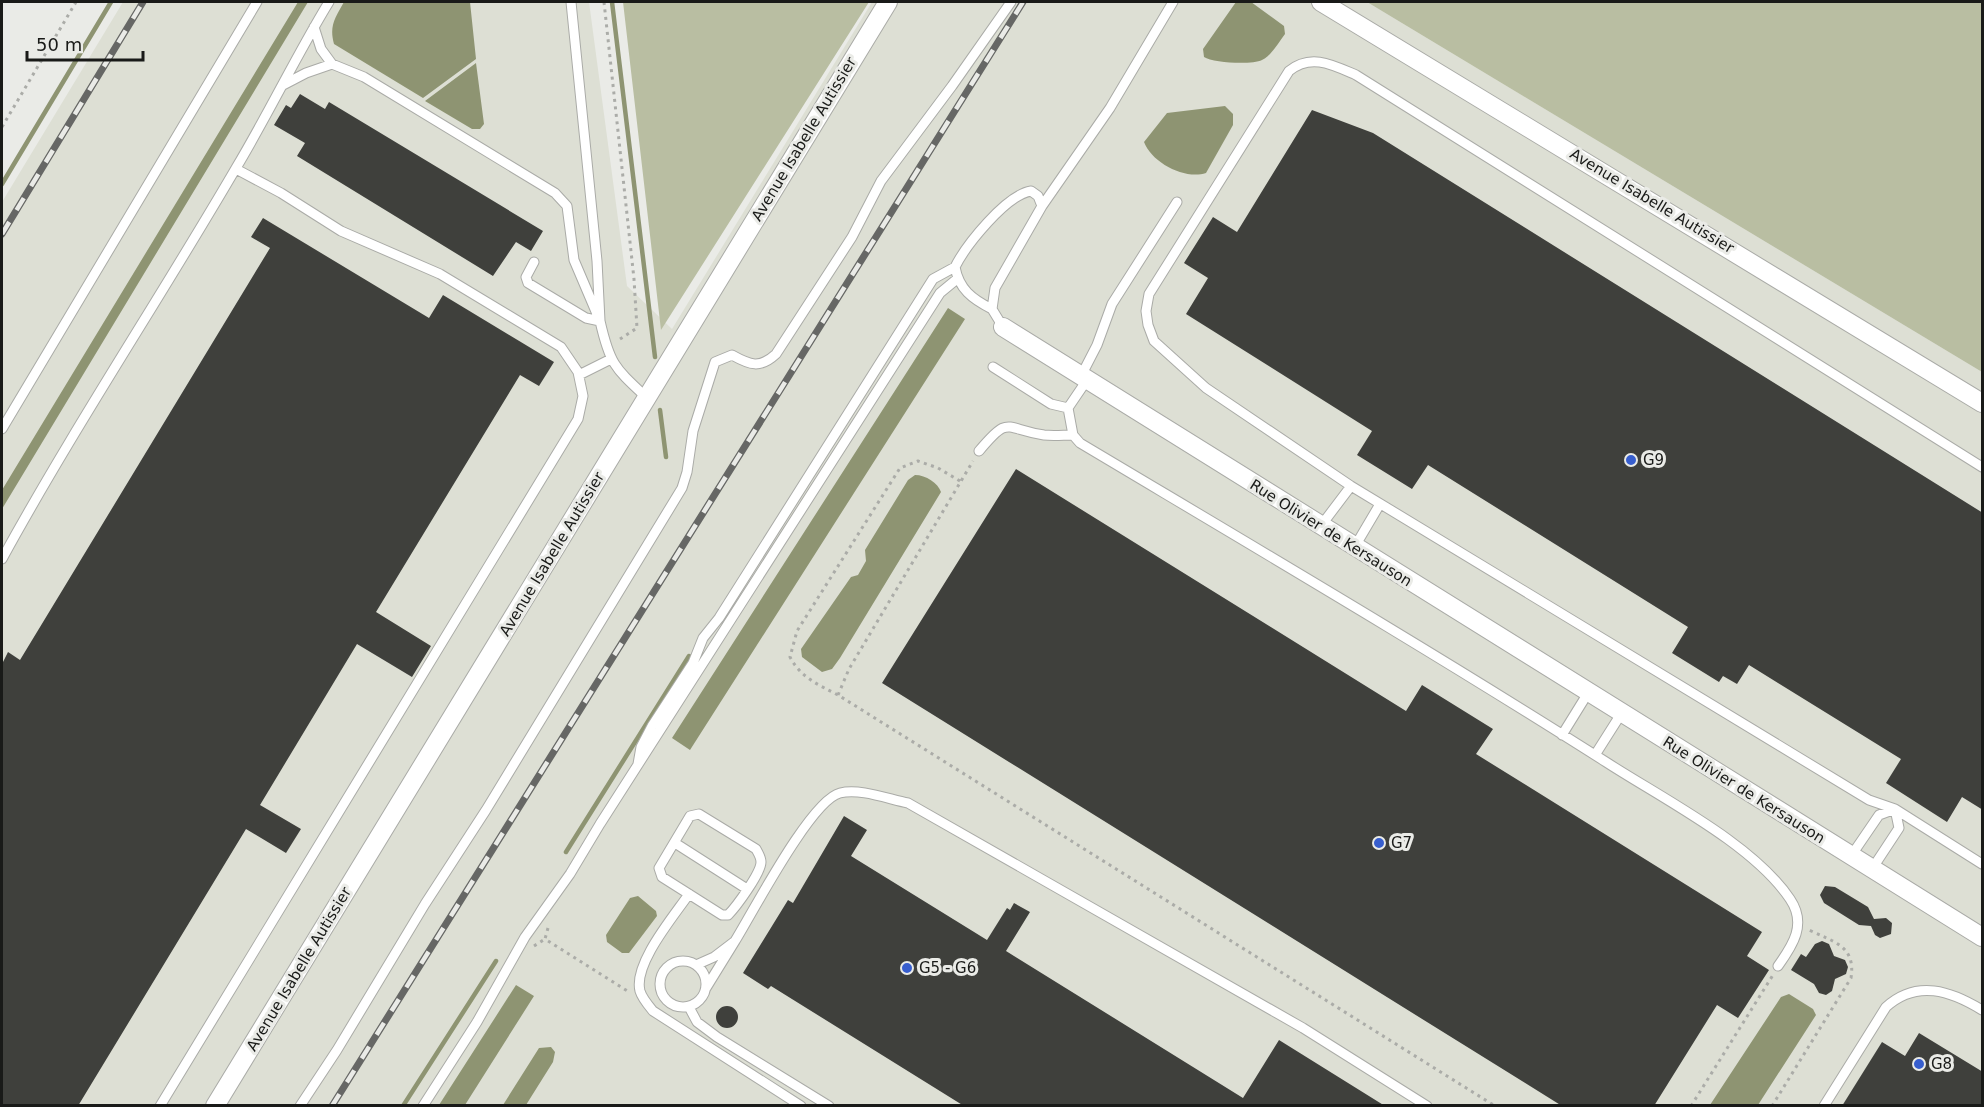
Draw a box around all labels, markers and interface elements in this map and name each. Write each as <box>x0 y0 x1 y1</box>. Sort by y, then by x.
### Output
scale bar <box>27 24 142 62</box>
text: 50 m <box>36 34 82 55</box>
street label: Avenue Isabelle Autissier <box>748 53 861 224</box>
street label: Avenue Isabelle Autissier <box>1567 145 1738 258</box>
place label: G9 <box>1643 451 1664 469</box>
marker: G9 <box>1624 453 1638 467</box>
street label: Avenue Isabelle Autissier <box>496 468 609 639</box>
street label: Rue Olivier de Kersauson <box>1247 476 1415 590</box>
street label: Rue Olivier de Kersauson <box>1660 733 1828 847</box>
place label: G7 <box>1391 834 1412 852</box>
marker: G7 <box>1372 836 1386 850</box>
street label: Avenue Isabelle Autissier <box>243 883 356 1054</box>
place label: G5 - G6 <box>919 959 976 977</box>
marker: G5 - G6 <box>900 961 914 975</box>
place label: G8 <box>1931 1055 1952 1073</box>
marker: G8 <box>1912 1057 1926 1071</box>

